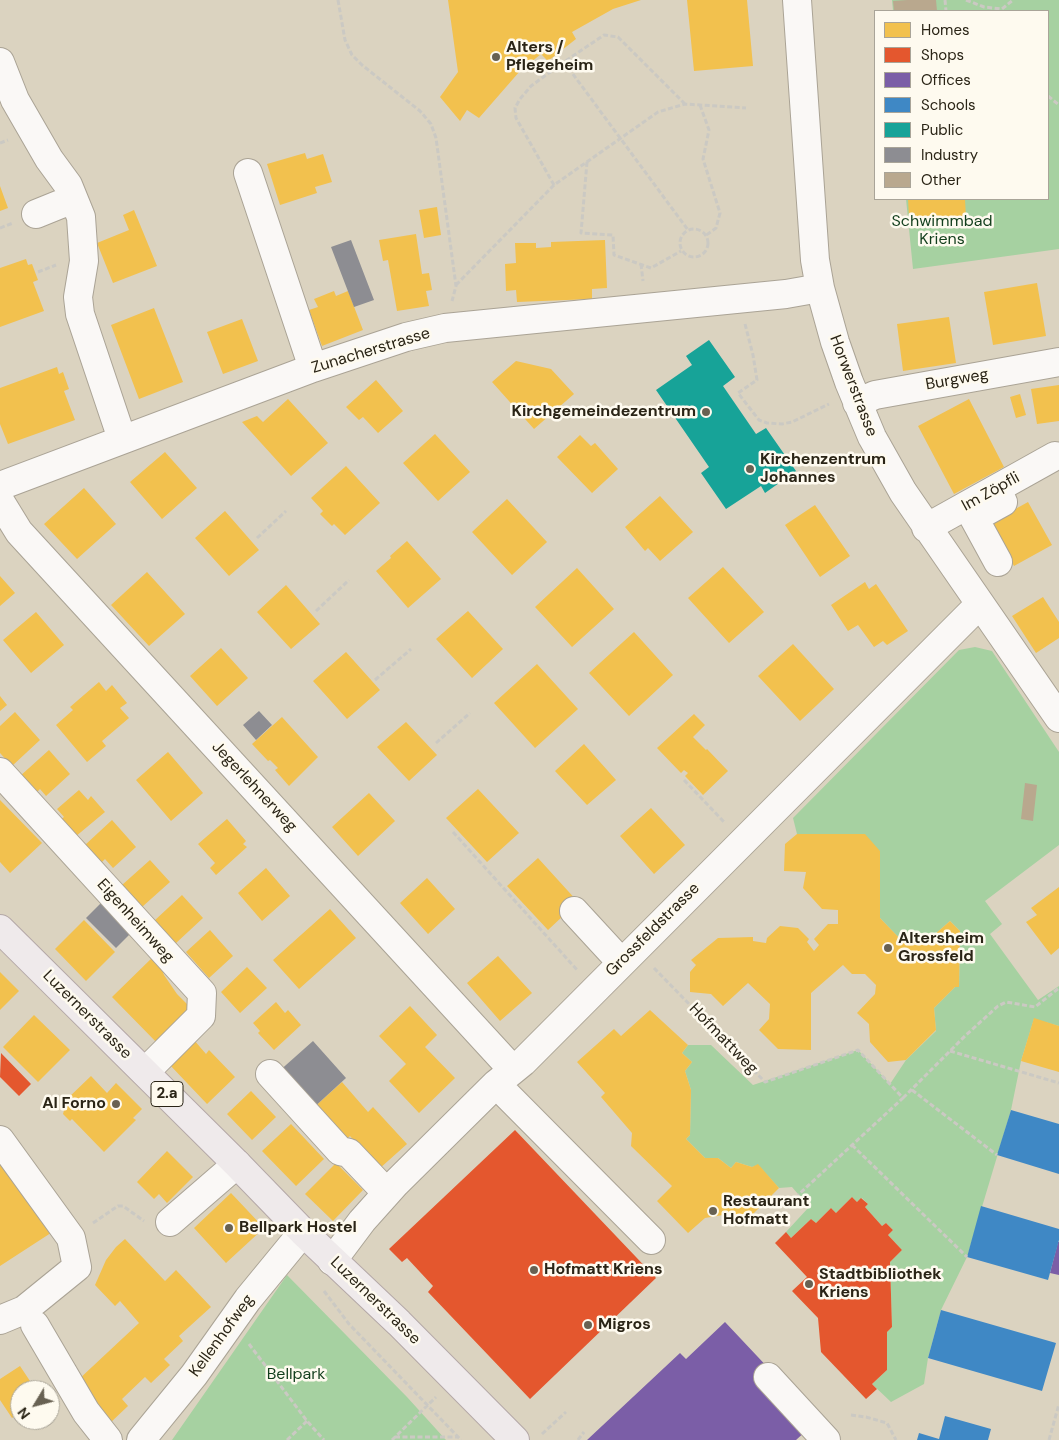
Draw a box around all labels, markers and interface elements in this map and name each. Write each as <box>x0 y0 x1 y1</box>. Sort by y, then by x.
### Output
legend <box>874 10 1049 200</box>
text: Homes <box>921 20 970 40</box>
place label: Alters / Pflegeheim <box>506 38 593 76</box>
text: Shops <box>921 45 964 65</box>
marker: Alters / Pflegeheim <box>490 51 502 63</box>
text: Offices <box>921 70 971 90</box>
text: Schools <box>921 95 976 115</box>
text: Public <box>921 120 963 140</box>
text: Industry <box>921 145 978 165</box>
text: Other <box>921 170 961 190</box>
park label: Schwimmbad Kriens <box>892 212 992 250</box>
street label: Zunacherstrasse <box>309 324 433 378</box>
street label: Horwerstrasse <box>825 333 881 439</box>
street label: Burgweg <box>924 365 990 395</box>
place label: Kirchgemeindezentrum <box>512 402 696 422</box>
marker: Kirchgemeindezentrum <box>700 406 712 418</box>
place label: Kirchenzentrum Johannes <box>760 450 886 488</box>
marker: Kirchenzentrum Johannes <box>744 463 756 475</box>
street label: Im Zöpfli <box>959 468 1023 516</box>
street label: Jegerlehnerweg <box>207 738 301 836</box>
street label: Eigenheimweg <box>92 875 178 967</box>
street label: Grossfeldstrasse <box>602 879 704 981</box>
place label: Altersheim Grossfeld <box>898 929 984 967</box>
marker: Altersheim Grossfeld <box>882 942 894 954</box>
street label: Luzernerstrasse <box>39 967 135 1063</box>
street label: Hofmattweg <box>684 1000 762 1078</box>
road number: 2.a <box>151 1082 183 1106</box>
place label: Al Forno <box>42 1094 106 1114</box>
marker: Al Forno <box>110 1098 122 1110</box>
place label: Restaurant Hofmatt <box>723 1192 809 1230</box>
marker: Restaurant Hofmatt <box>707 1205 719 1217</box>
place label: Bellpark Hostel <box>239 1218 357 1238</box>
marker: Bellpark Hostel <box>223 1222 235 1234</box>
street label: Luzernerstrasse <box>326 1253 424 1349</box>
place label: Hofmatt Kriens <box>544 1260 662 1280</box>
marker: Hofmatt Kriens <box>528 1264 540 1276</box>
place label: Stadtbibliothek Kriens <box>819 1265 942 1303</box>
marker: Stadtbibliothek Kriens <box>803 1278 815 1290</box>
street label: Kellenhofweg <box>186 1291 258 1381</box>
place label: Migros <box>598 1315 651 1335</box>
marker: Migros <box>582 1319 594 1331</box>
park label: Bellpark <box>267 1365 325 1385</box>
north arrow <box>10 1380 60 1430</box>
text: N <box>14 1404 34 1423</box>

